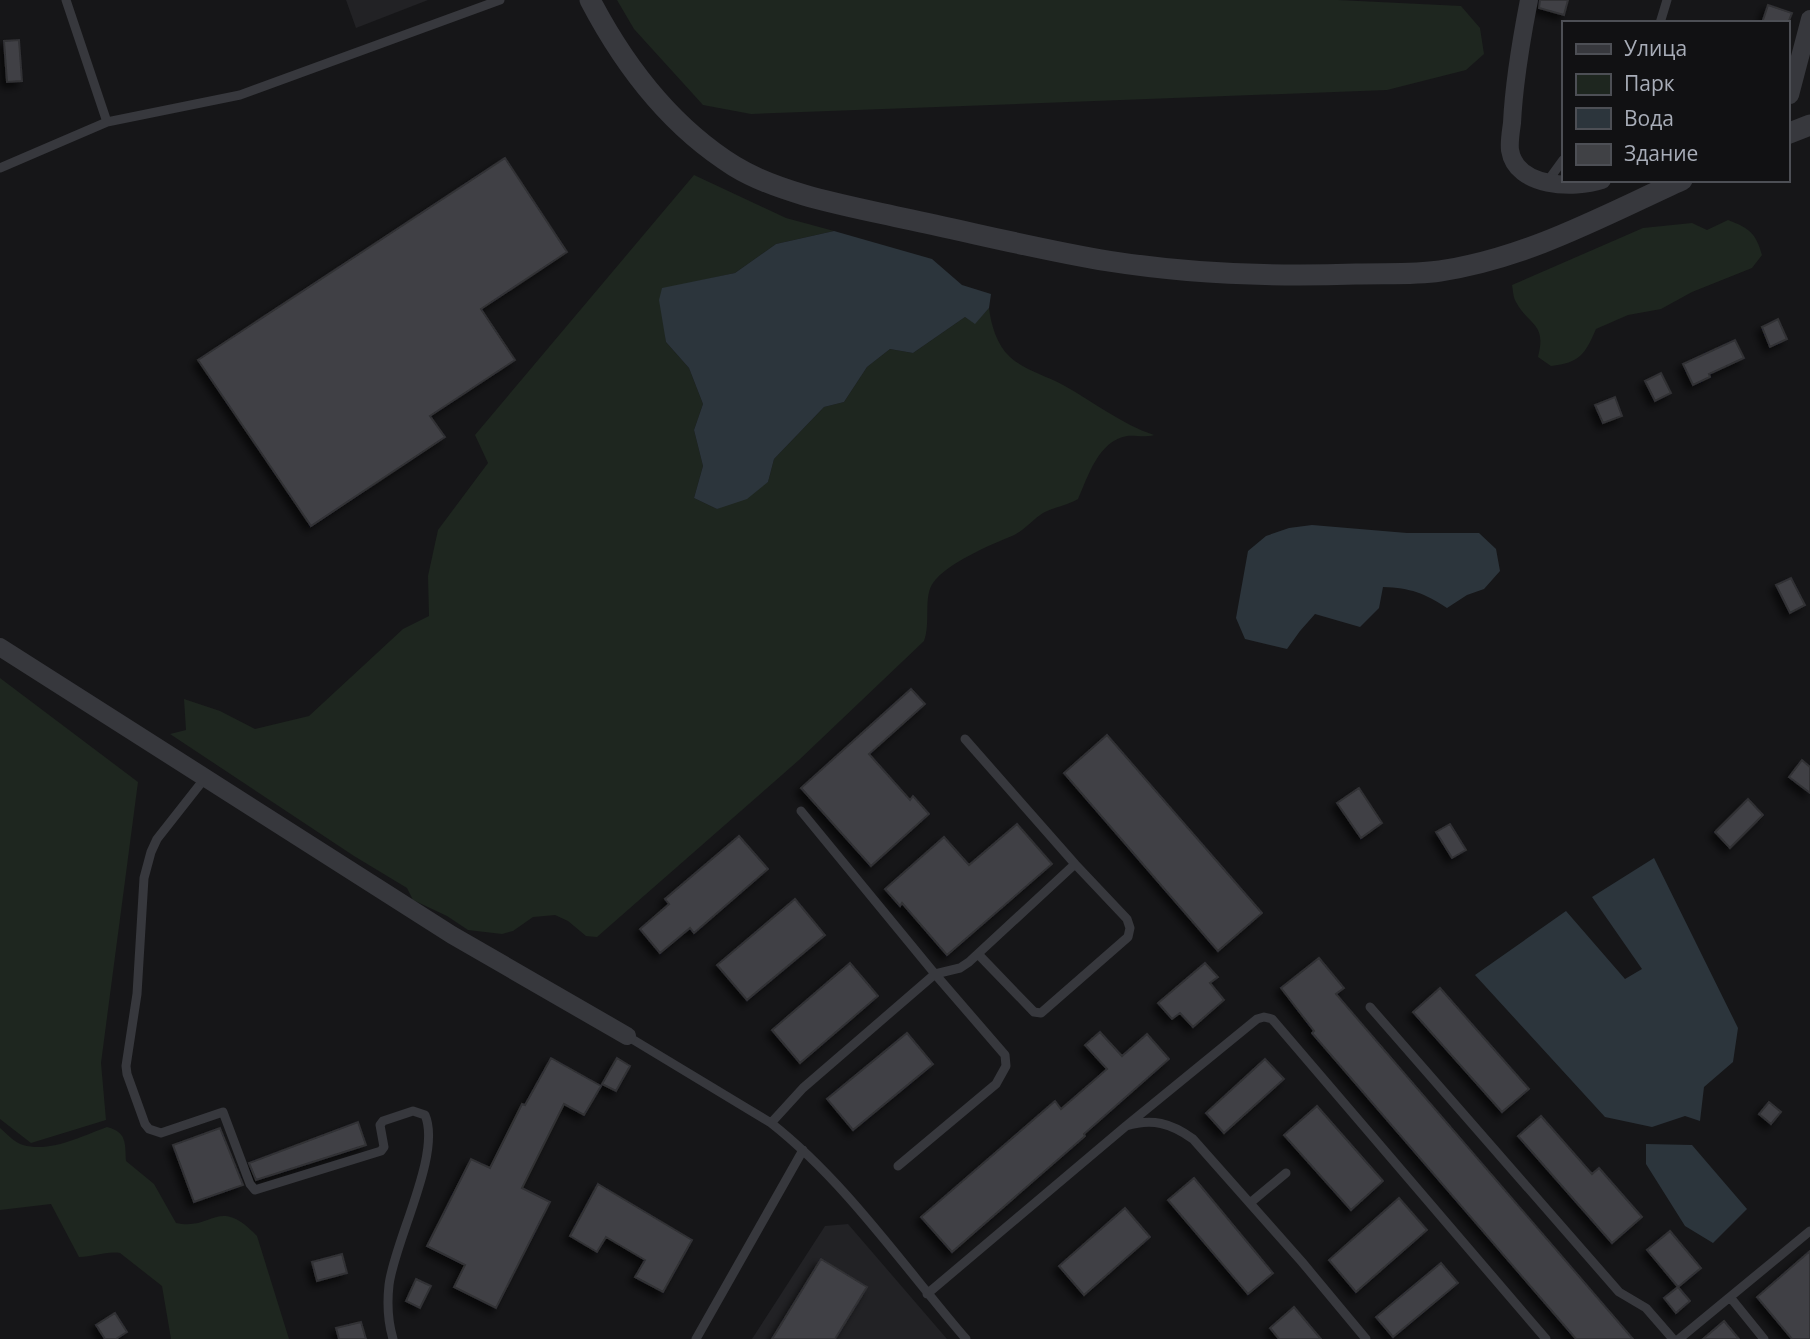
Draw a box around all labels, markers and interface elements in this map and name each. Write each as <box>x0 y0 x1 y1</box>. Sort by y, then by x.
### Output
legend <box>1562 21 1789 182</box>
text: Улица <box>1624 34 1687 62</box>
text: Парк <box>1624 69 1675 97</box>
text: Вода <box>1624 104 1674 132</box>
text: Здание <box>1624 139 1698 167</box>

